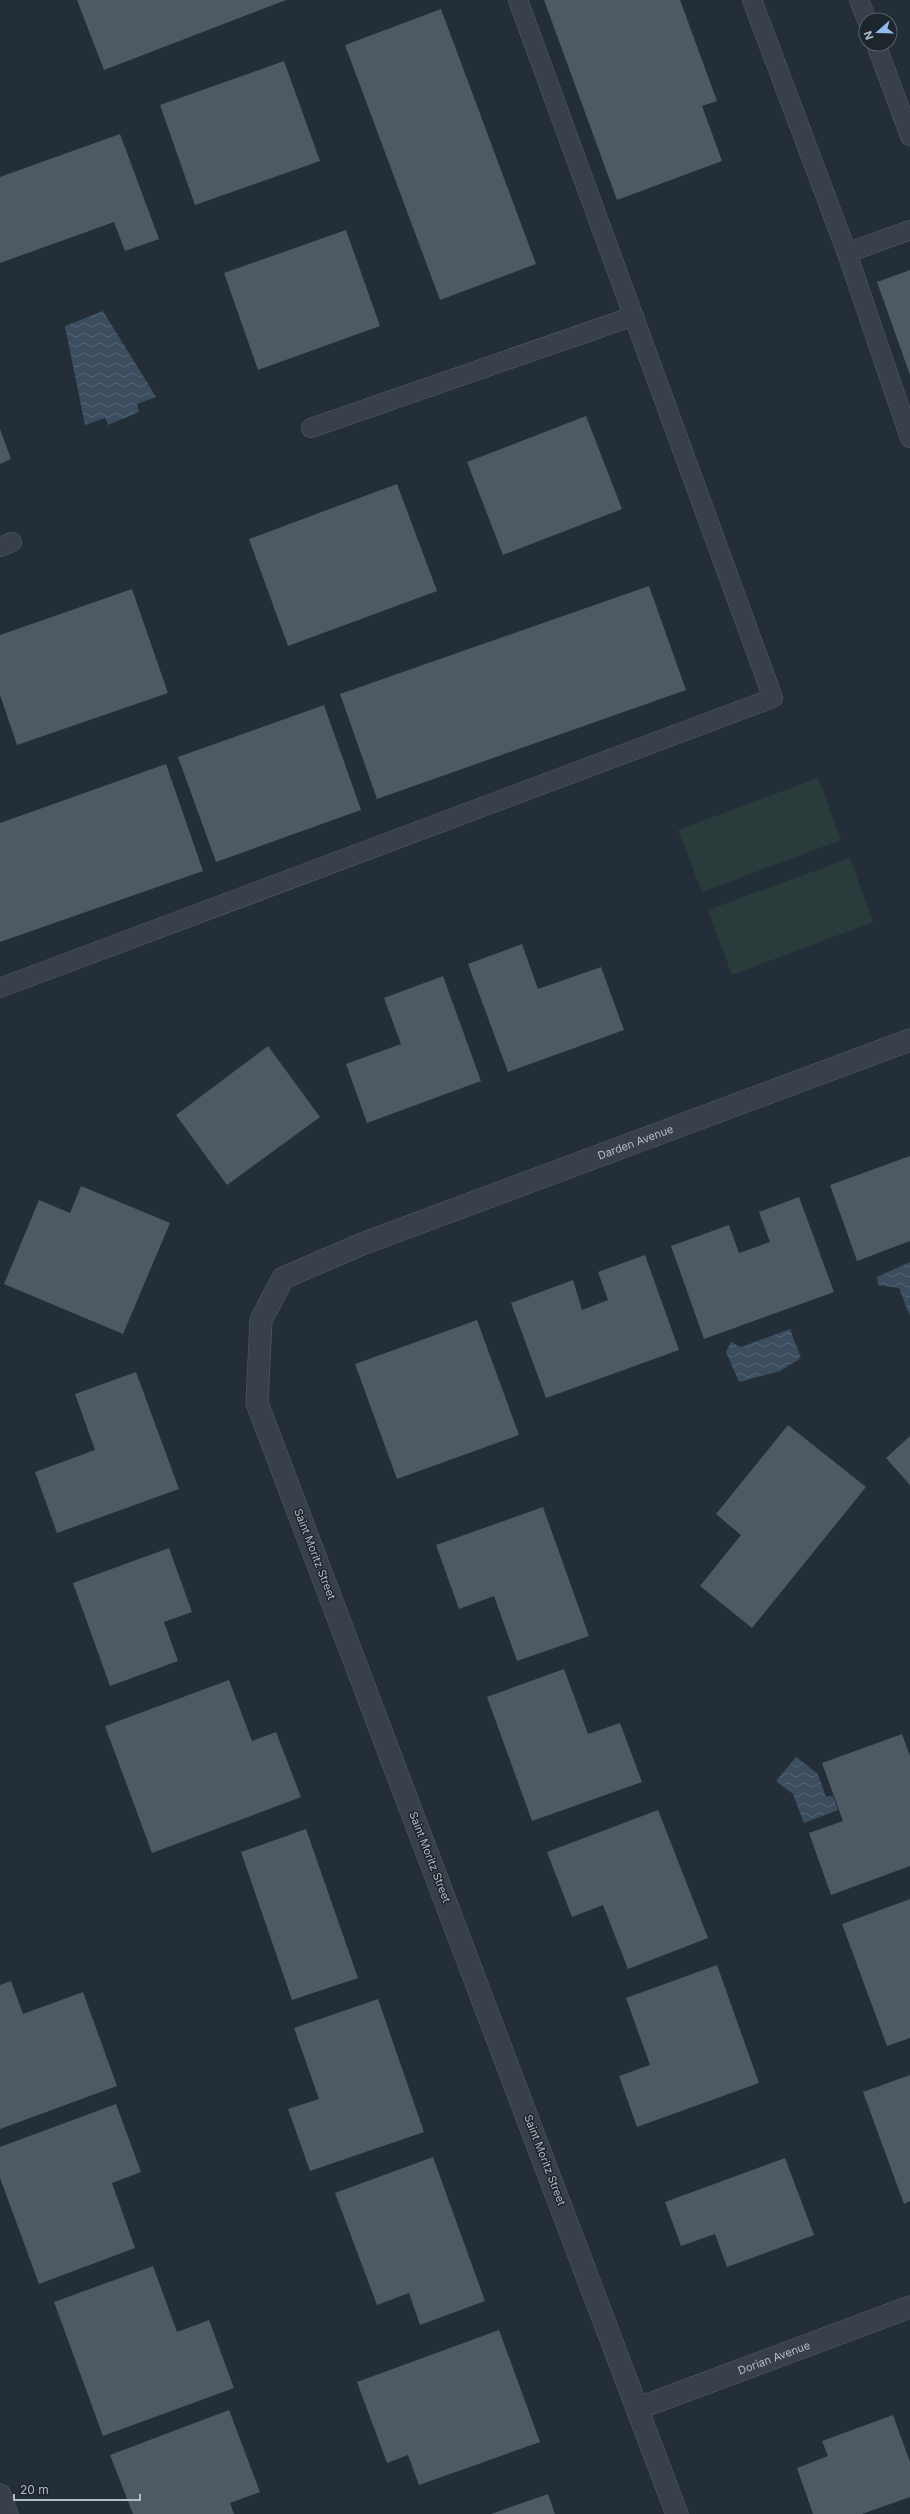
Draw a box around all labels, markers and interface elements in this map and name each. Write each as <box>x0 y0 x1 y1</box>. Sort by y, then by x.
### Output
north arrow <box>858 12 898 52</box>
text: N <box>861 29 877 42</box>
street label: Darden Avenue <box>596 1122 675 1163</box>
street label: Saint Moritz Street <box>291 1506 339 1602</box>
street label: Saint Moritz Street <box>406 1809 454 1905</box>
street label: Saint Moritz Street <box>521 2112 569 2208</box>
street label: Dorian Avenue <box>736 2338 812 2378</box>
scale bar <box>14 2476 140 2502</box>
text: 20 m <box>20 2482 49 2497</box>

